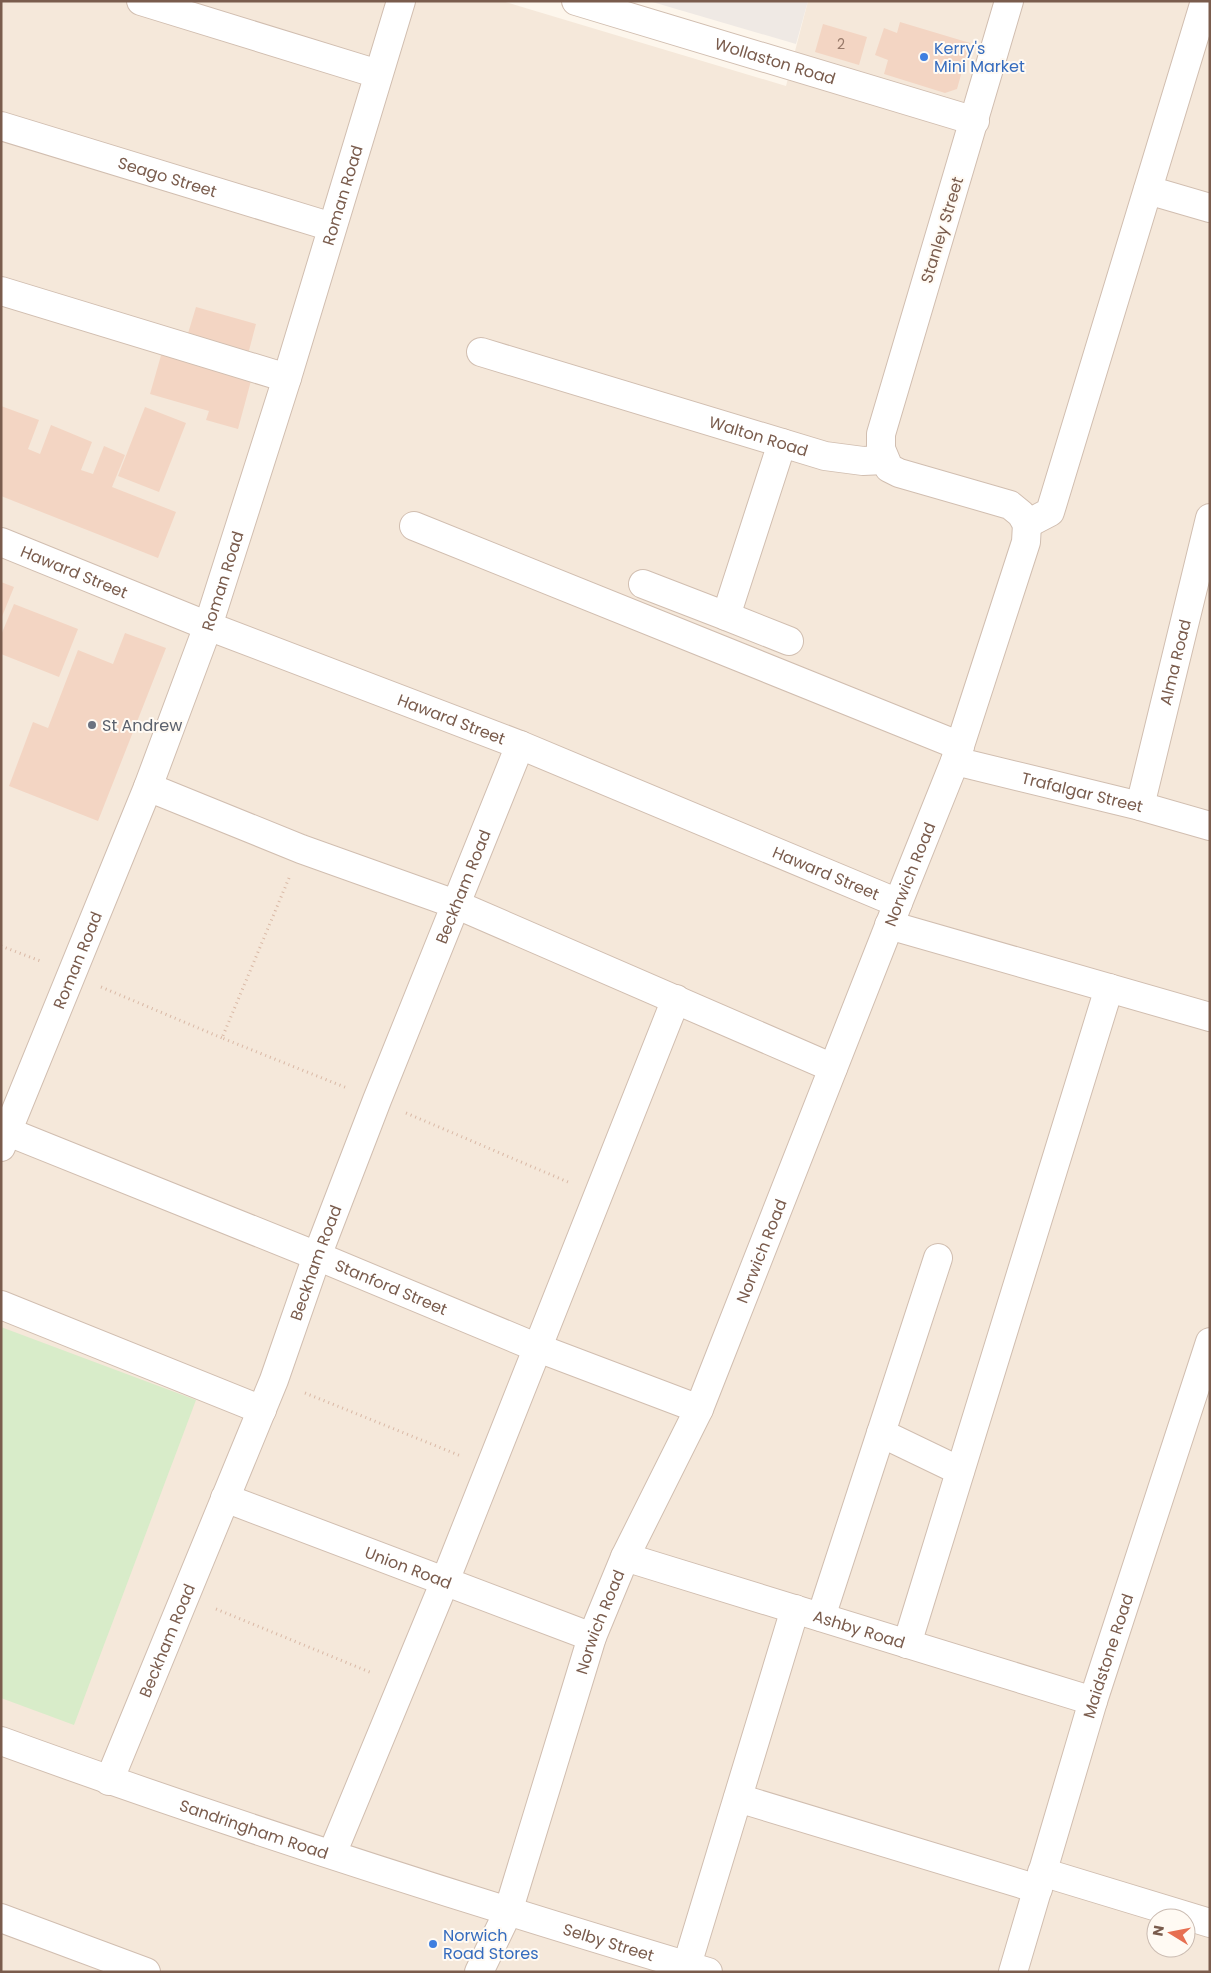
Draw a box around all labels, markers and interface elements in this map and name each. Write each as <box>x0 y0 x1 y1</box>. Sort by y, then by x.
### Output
street label: Wollaston Road <box>712 32 838 90</box>
house number: 2 <box>837 34 845 54</box>
place label: Kerry's Mini Market <box>934 37 1025 78</box>
marker: Kerry's Mini Market <box>918 51 930 63</box>
street label: Roman Road <box>316 142 368 248</box>
street label: Seago Street <box>115 151 220 203</box>
street label: Stanley Street <box>915 174 969 286</box>
street label: Walton Road <box>706 410 811 462</box>
street label: Roman Road <box>196 528 249 634</box>
street label: Haward Street <box>17 540 131 604</box>
street label: Alma Road <box>1153 617 1197 708</box>
street label: Haward Street <box>394 688 509 750</box>
place label: St Andrew <box>102 714 182 737</box>
marker: St Andrew <box>86 719 98 731</box>
street label: Trafalgar Street <box>1019 766 1146 818</box>
street label: Norwich Road <box>878 819 941 930</box>
street label: Beckham Road <box>430 826 496 947</box>
street label: Haward Street <box>769 840 883 906</box>
street label: Roman Road <box>47 908 108 1012</box>
street label: Norwich Road <box>730 1195 792 1307</box>
street label: Beckham Road <box>284 1202 347 1324</box>
street label: Stanford Street <box>332 1253 451 1321</box>
street label: Union Road <box>361 1540 455 1594</box>
street label: Norwich Road <box>570 1566 630 1677</box>
street label: Beckham Road <box>133 1580 201 1701</box>
street label: Maidstone Road <box>1077 1591 1139 1721</box>
street label: Ashby Road <box>810 1604 908 1654</box>
street label: Sandringham Road <box>177 1793 332 1865</box>
north arrow <box>1146 1908 1196 1958</box>
street label: Selby Street <box>560 1917 657 1967</box>
place label: Norwich Road Stores <box>443 1924 539 1965</box>
text: N <box>1147 1924 1169 1938</box>
marker: Norwich Road Stores <box>427 1938 439 1950</box>

